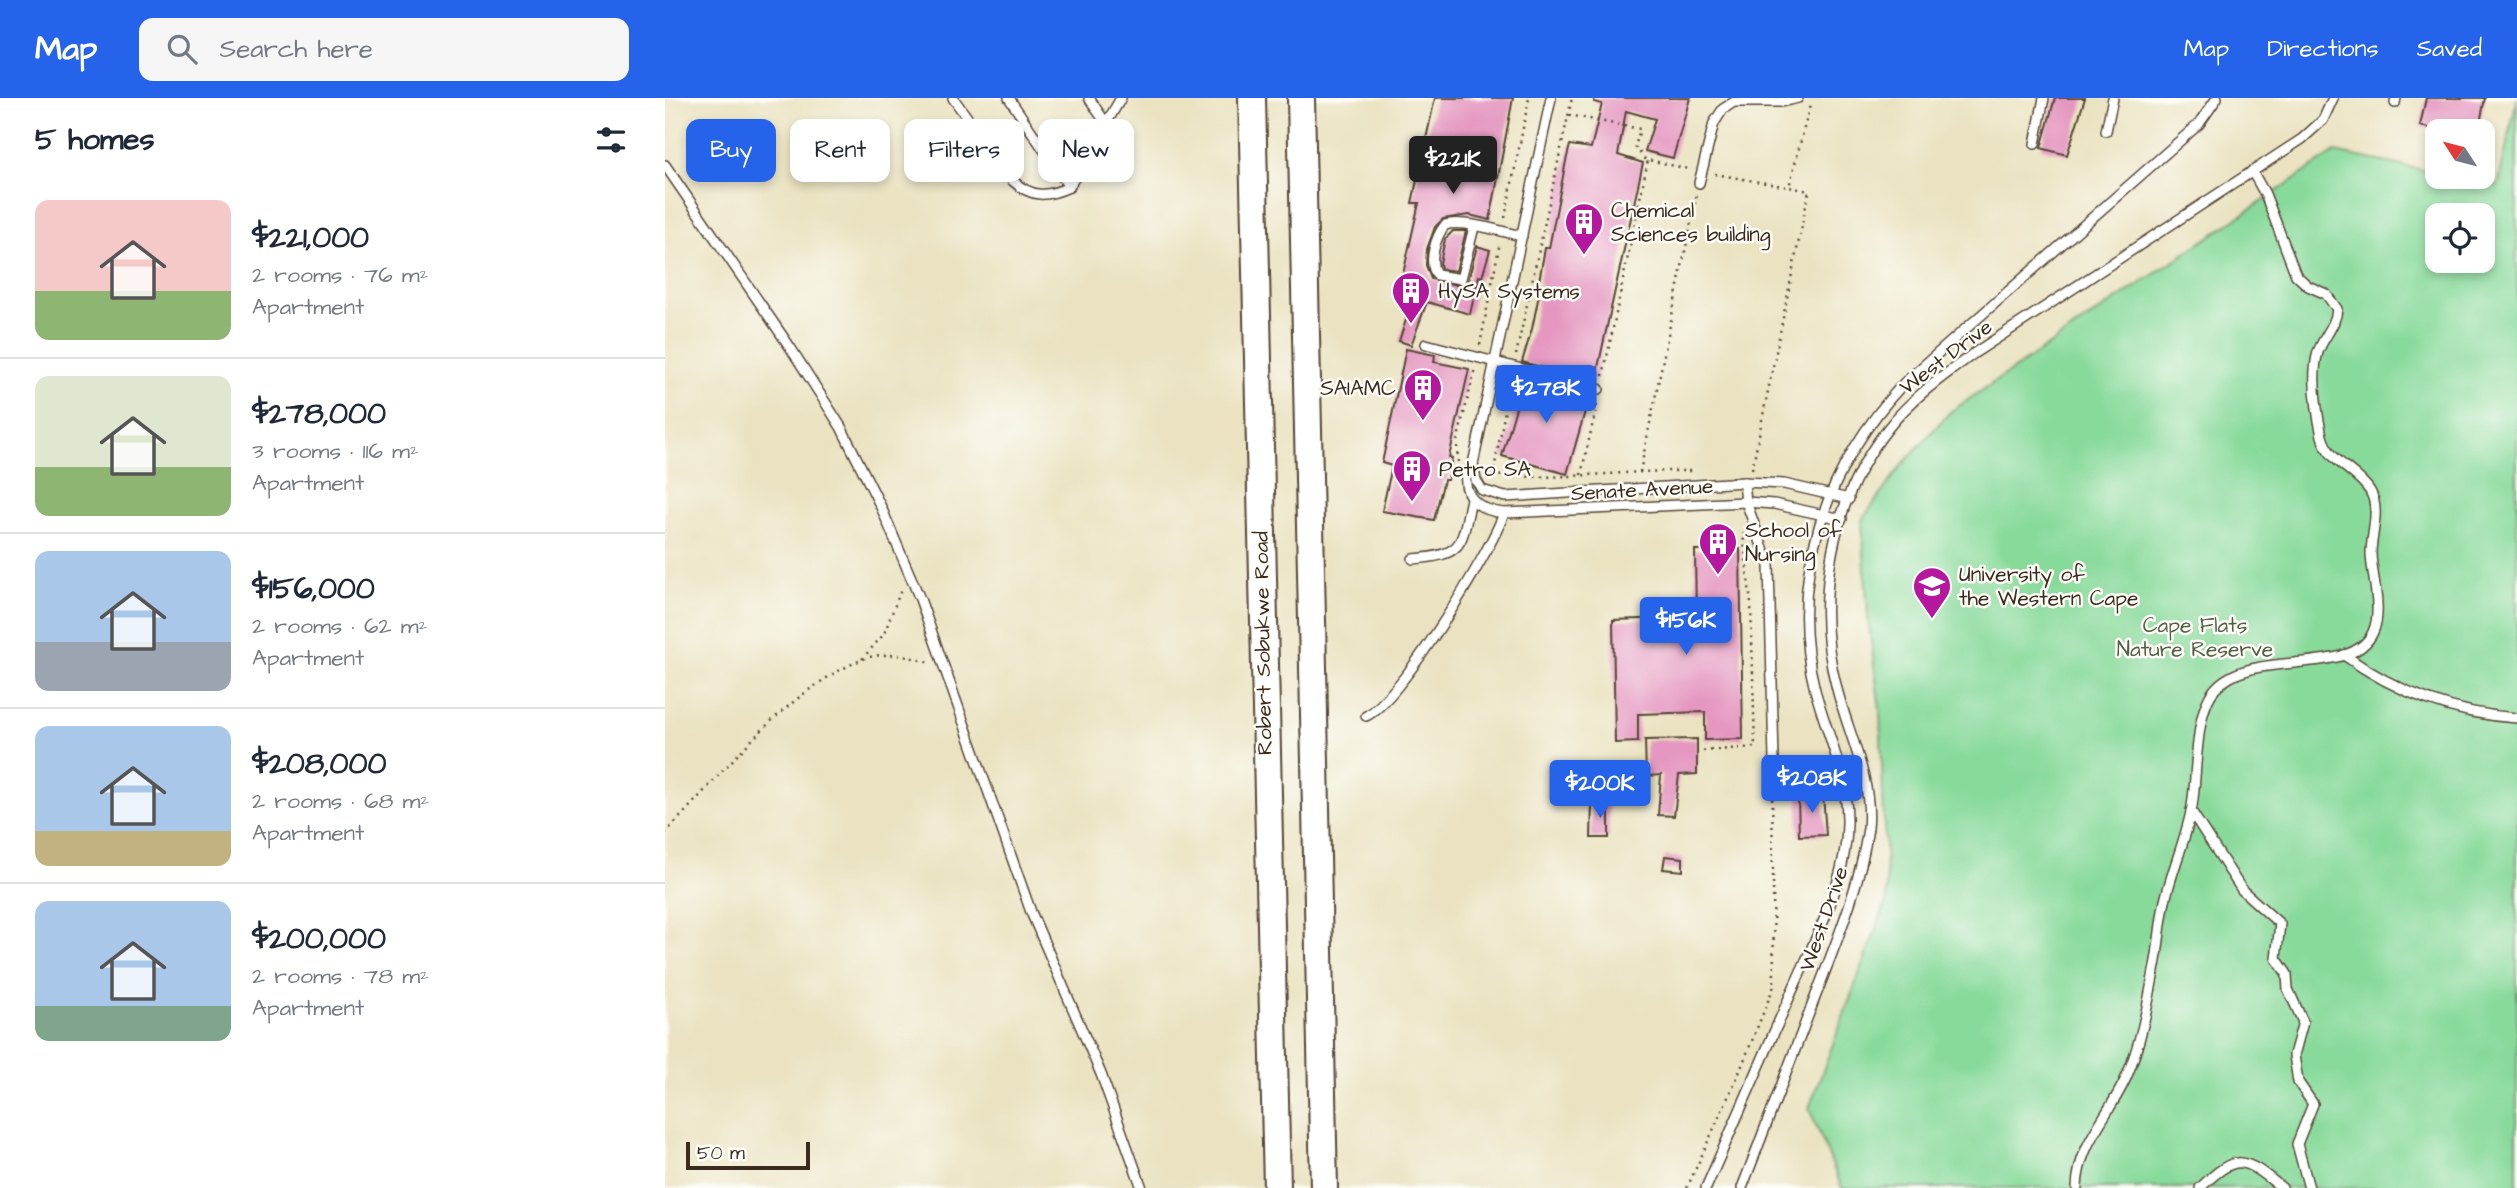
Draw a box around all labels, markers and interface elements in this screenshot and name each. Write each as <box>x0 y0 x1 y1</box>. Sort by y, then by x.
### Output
search box <box>139 18 629 81</box>
text: Map <box>35 26 97 72</box>
icon: search <box>163 30 201 68</box>
text: Search here <box>219 31 373 67</box>
text: Map <box>2184 32 2229 66</box>
text: Directions <box>2267 32 2379 66</box>
text: Saved <box>2417 32 2482 66</box>
text: 5 homes <box>35 119 155 161</box>
chip: Buy <box>686 119 776 182</box>
chip: Rent <box>790 119 890 182</box>
chip: Filters <box>904 119 1024 182</box>
chip: New <box>1038 119 1134 182</box>
north arrow <box>2425 119 2495 189</box>
map controls <box>2425 119 2495 273</box>
icon: filters <box>592 121 630 159</box>
pin: $221K <box>1404 136 1502 196</box>
text: $221K <box>1425 143 1481 175</box>
place label: Chemical Sciences building <box>1611 196 1771 251</box>
building icon: Chemical Sciences building <box>1563 201 1605 256</box>
button: locate <box>2425 203 2495 273</box>
text: $221,000 <box>252 217 369 259</box>
icon: home <box>91 228 175 312</box>
text: 2 rooms · 76 m² <box>252 259 428 291</box>
building icon: HySA Systems <box>1390 270 1432 325</box>
place label: HySA Systems <box>1438 277 1580 308</box>
text: Apartment <box>252 291 364 323</box>
street label: West Drive <box>1894 313 1998 401</box>
pin: $278K <box>1497 366 1595 425</box>
building icon: SAIAMC <box>1402 367 1444 422</box>
text: $278K <box>1512 372 1580 404</box>
place label: SAIAMC <box>1320 374 1396 403</box>
text: $278,000 <box>252 393 386 435</box>
icon: home <box>91 404 175 488</box>
text: 3 rooms · 116 m² <box>252 435 419 467</box>
building icon: Petro SA <box>1391 448 1433 503</box>
place label: Petro SA <box>1439 455 1532 484</box>
text: Apartment <box>252 467 364 499</box>
street label: Senate Avenue <box>1570 472 1714 508</box>
place label: School of Nursing <box>1745 516 1842 571</box>
building icon: School of Nursing <box>1697 521 1739 576</box>
street label: Robert Sobukwe Road <box>1247 531 1279 755</box>
place label: University of the Western Cape <box>1959 560 2138 614</box>
school or university icon: University of the Western Cape <box>1911 565 1953 620</box>
text: $156,000 <box>252 568 375 610</box>
icon: home <box>91 579 175 663</box>
pin: $156K <box>1637 598 1735 657</box>
text: $156K <box>1656 604 1716 636</box>
text: 2 rooms · 62 m² <box>252 610 427 642</box>
park label: Cape Flats Nature Reserve <box>2117 611 2273 664</box>
text: Apartment <box>252 642 364 674</box>
text: $208,000 <box>252 743 386 785</box>
icon: home <box>91 754 175 838</box>
pin: $208K <box>1763 756 1861 815</box>
pin: $200K <box>1551 760 1649 820</box>
text: $208K <box>1777 762 1847 794</box>
text: $200K <box>1566 767 1634 799</box>
text: 2 rooms · 68 m² <box>252 785 429 817</box>
text: Apartment <box>252 817 364 849</box>
street label: West Drive <box>1793 863 1855 975</box>
text: $200,000 <box>252 918 386 960</box>
icon: home <box>91 929 175 1013</box>
text: 2 rooms · 78 m² <box>252 960 429 992</box>
text: Apartment <box>252 992 364 1024</box>
scale bar <box>686 1139 810 1171</box>
text: 50 m <box>697 1140 745 1167</box>

